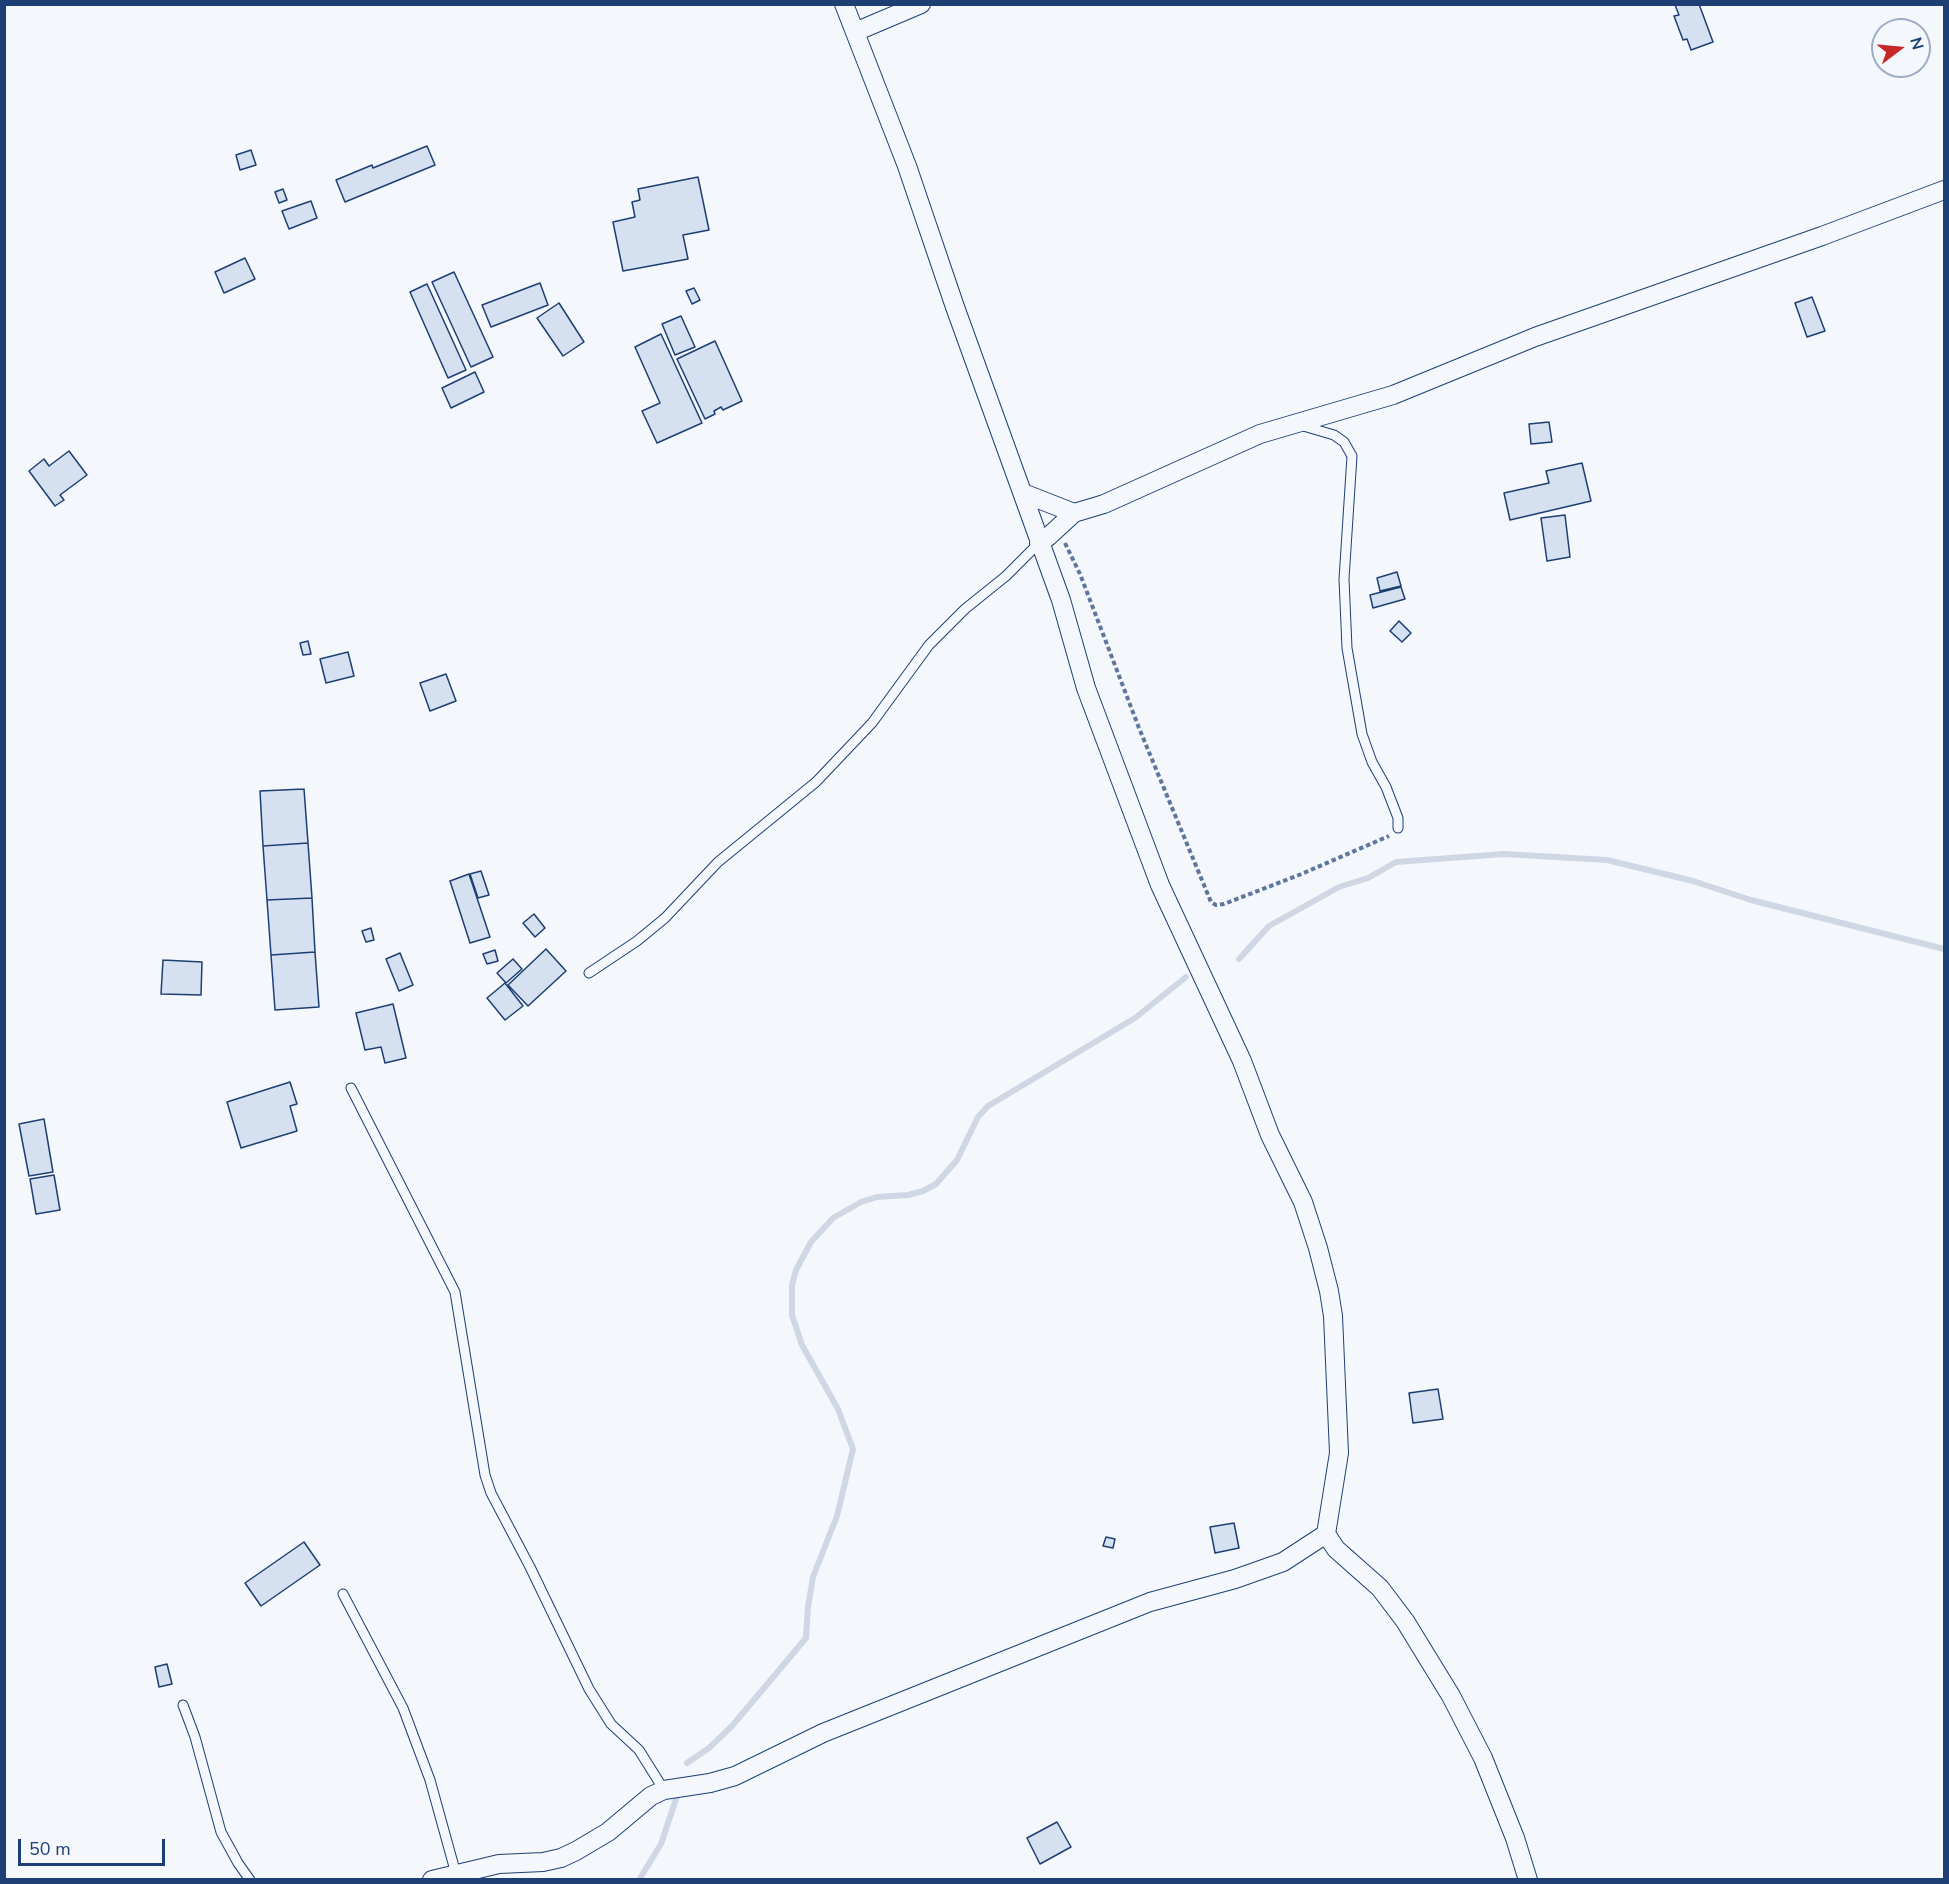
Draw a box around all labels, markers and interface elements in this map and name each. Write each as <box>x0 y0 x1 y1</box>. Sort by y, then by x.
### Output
north arrow <box>1871 18 1931 78</box>
text: N <box>1904 35 1929 52</box>
scale bar <box>21 1827 168 1865</box>
text: 50 m <box>29 1837 71 1861</box>

